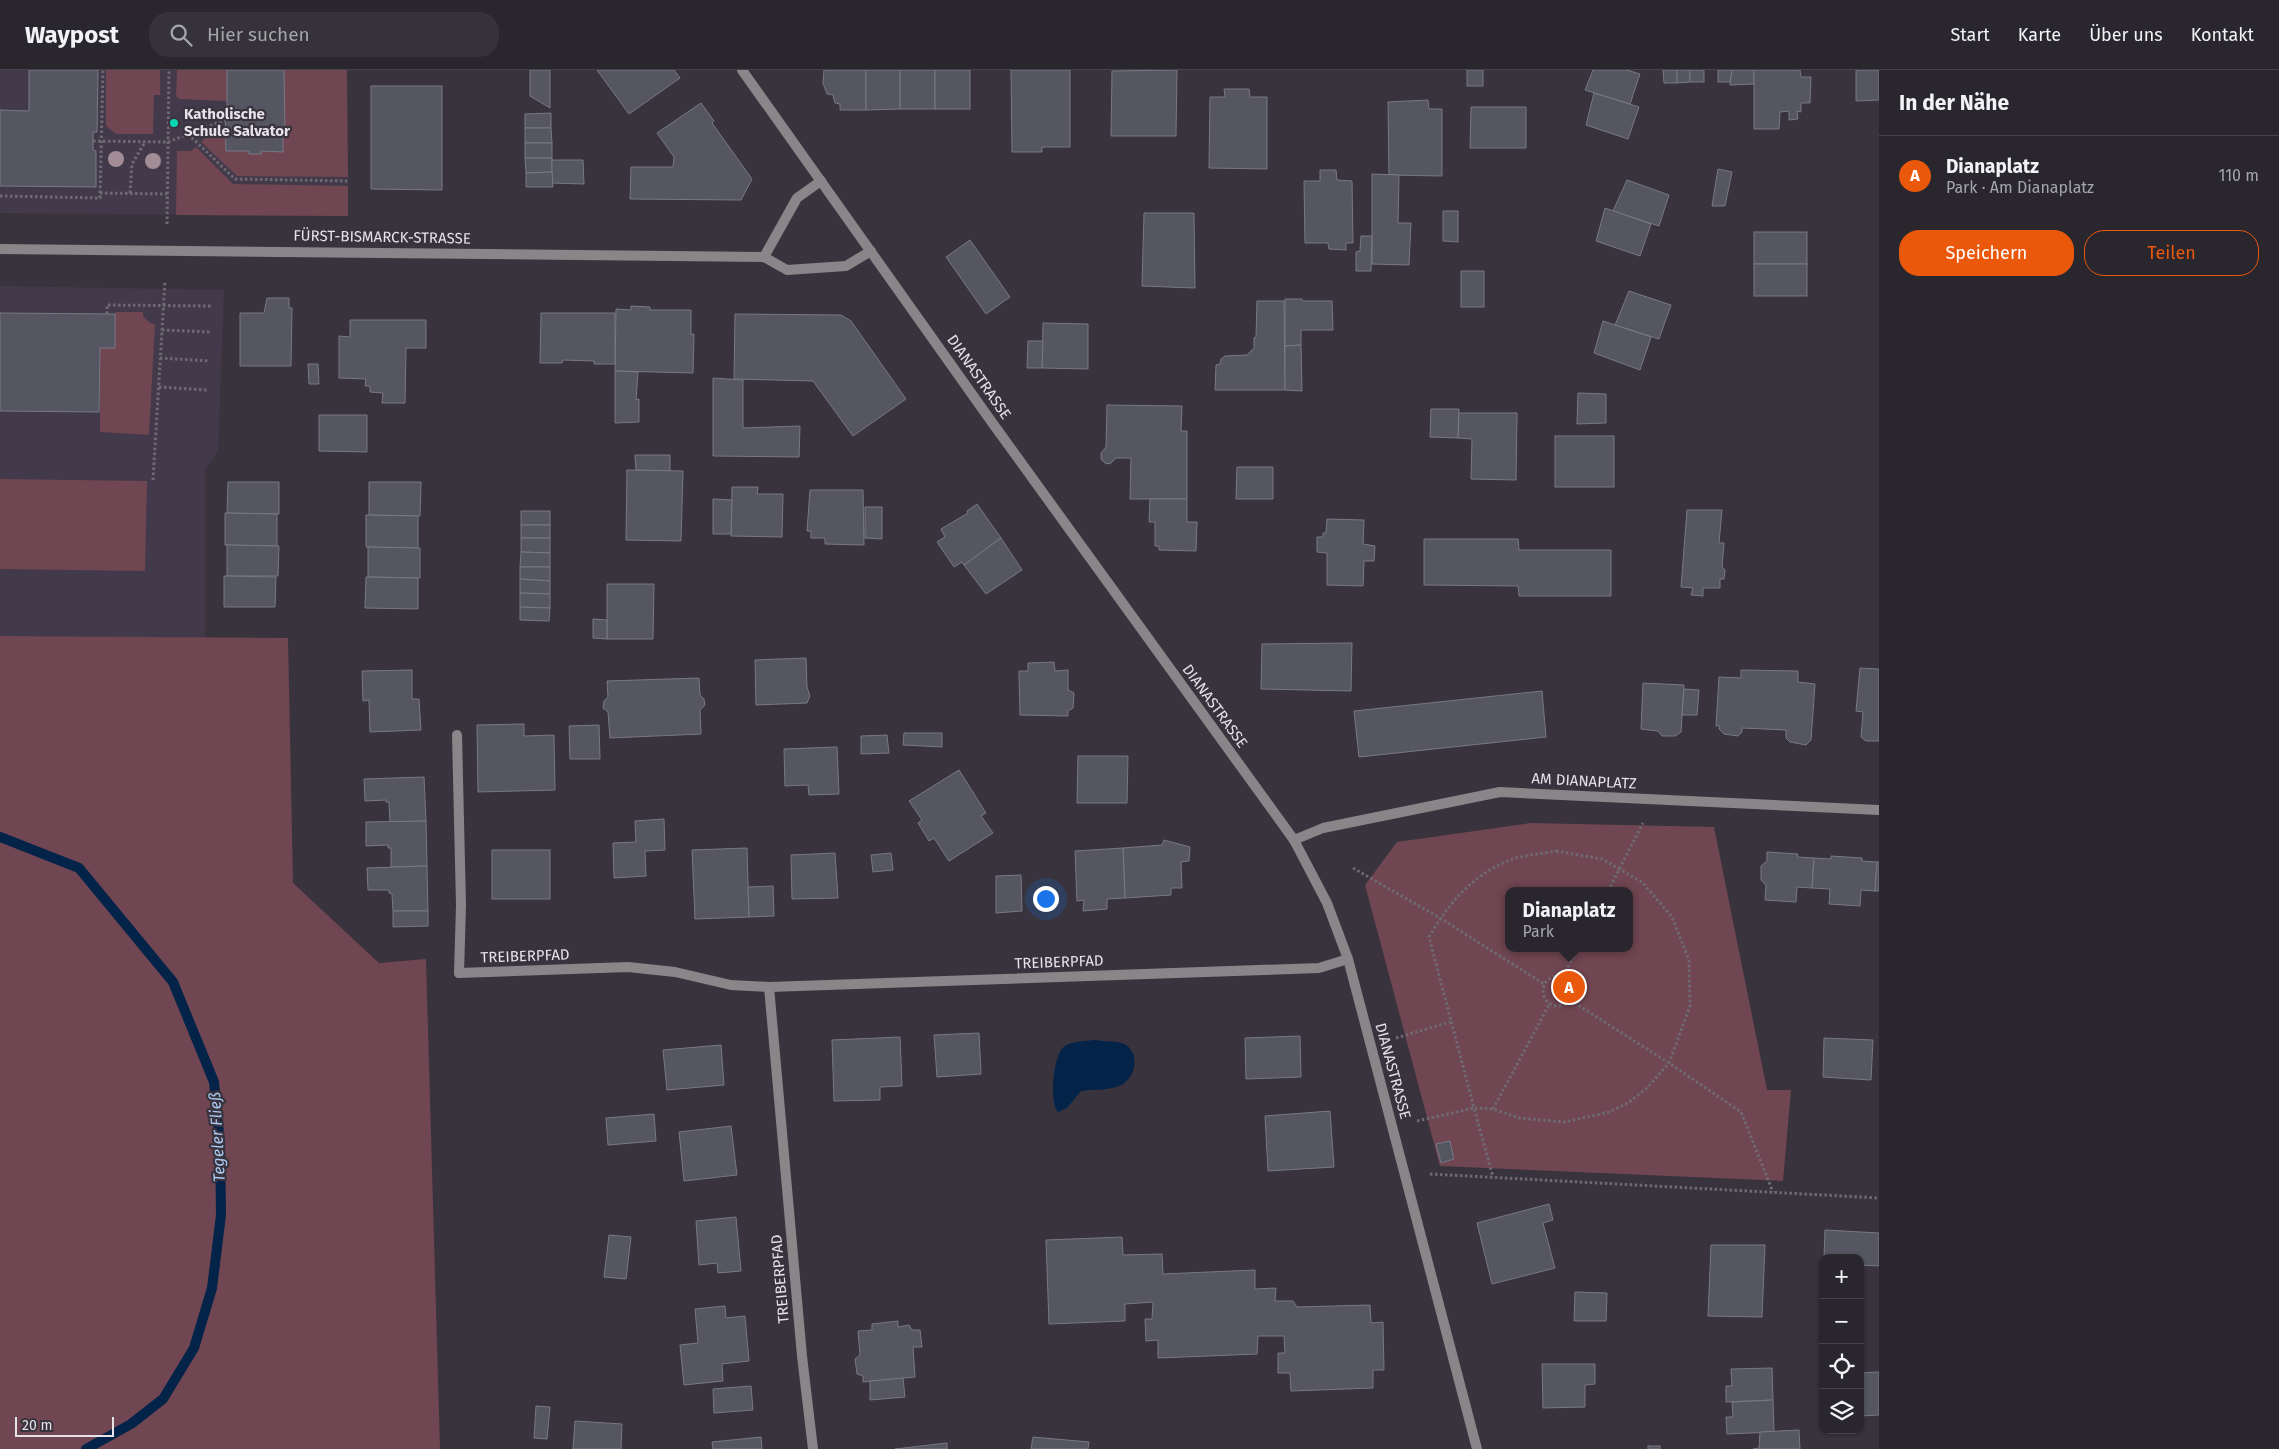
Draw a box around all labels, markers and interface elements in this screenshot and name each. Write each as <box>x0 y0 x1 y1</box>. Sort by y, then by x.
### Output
search box <box>149 12 499 57</box>
text: Waypost <box>25 21 119 49</box>
icon: search <box>167 21 195 49</box>
text: Hier suchen <box>207 23 310 46</box>
text: Start <box>1950 24 1990 46</box>
text: Karte <box>2018 24 2061 46</box>
text: Über uns <box>2089 24 2163 46</box>
text: Kontakt <box>2191 24 2254 46</box>
text: In der Nähe <box>1899 90 2009 116</box>
place label: Katholische Schule Salvator <box>184 105 291 140</box>
marker: Katholische Schule Salvator <box>168 117 180 129</box>
text: Dianaplatz <box>1946 155 2039 178</box>
text: A <box>1910 166 1920 185</box>
text: 110 m <box>2218 166 2259 185</box>
text: Park · Am Dianaplatz <box>1946 178 2094 197</box>
street label: FÜRST-BISMARCK-STRASSE <box>293 226 471 248</box>
button: Speichern <box>1899 230 2074 276</box>
button: Teilen <box>2084 230 2259 276</box>
street label: DIANASTRASSE <box>943 331 1015 423</box>
street label: DIANASTRASSE <box>1179 661 1251 751</box>
street label: AM DIANAPLATZ <box>1531 769 1637 793</box>
your location <box>1033 886 1059 912</box>
popup <box>1505 887 1633 952</box>
text: Dianaplatz <box>1523 899 1615 922</box>
text: Park <box>1523 922 1554 941</box>
street label: TREIBERPFAD <box>480 945 570 967</box>
street label: TREIBERPFAD <box>1014 951 1104 973</box>
pin: A <box>1553 968 1585 1006</box>
street label: DIANASTRASSE <box>1371 1021 1415 1121</box>
water label: Tegeler Fließ <box>205 1091 229 1183</box>
street label: TREIBERPFAD <box>767 1234 793 1324</box>
map controls <box>1819 1254 1864 1434</box>
button: + <box>1819 1254 1864 1299</box>
button: − <box>1819 1299 1864 1344</box>
button: locate <box>1819 1344 1864 1389</box>
button: layers <box>1819 1389 1864 1434</box>
scale bar <box>15 1414 114 1437</box>
text: 20 m <box>22 1417 52 1434</box>

